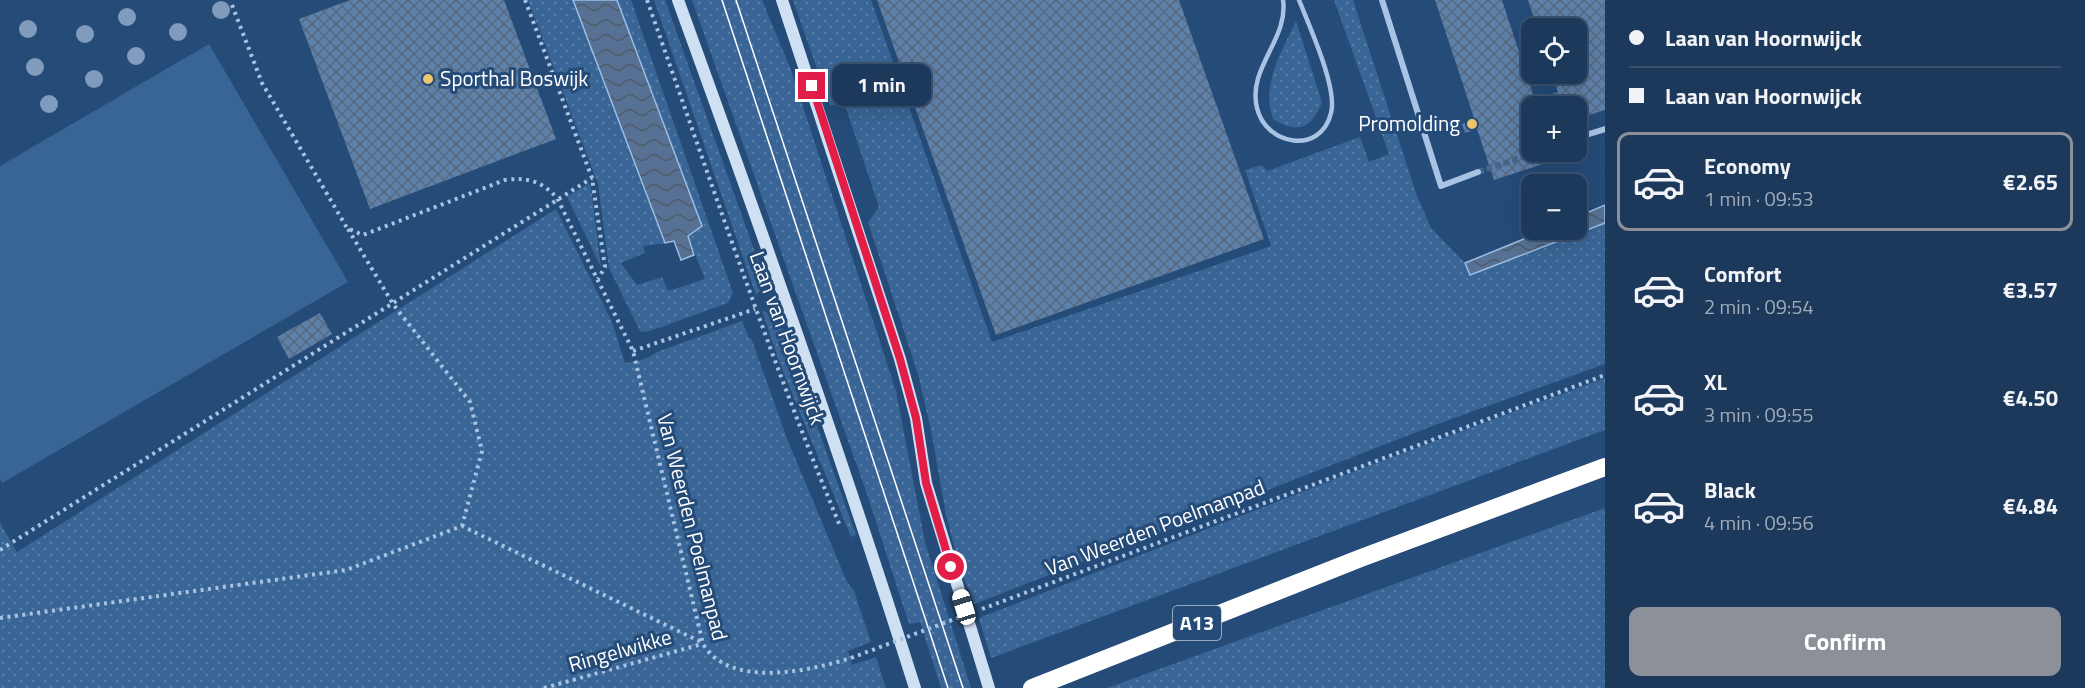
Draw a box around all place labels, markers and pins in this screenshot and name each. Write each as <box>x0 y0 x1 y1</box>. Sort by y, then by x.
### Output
place label: Sporthal Boswijk <box>440 62 588 94</box>
marker: Sporthal Boswijk <box>421 72 435 86</box>
place label: Promolding <box>1358 107 1460 139</box>
marker: Promolding <box>1465 117 1479 131</box>

